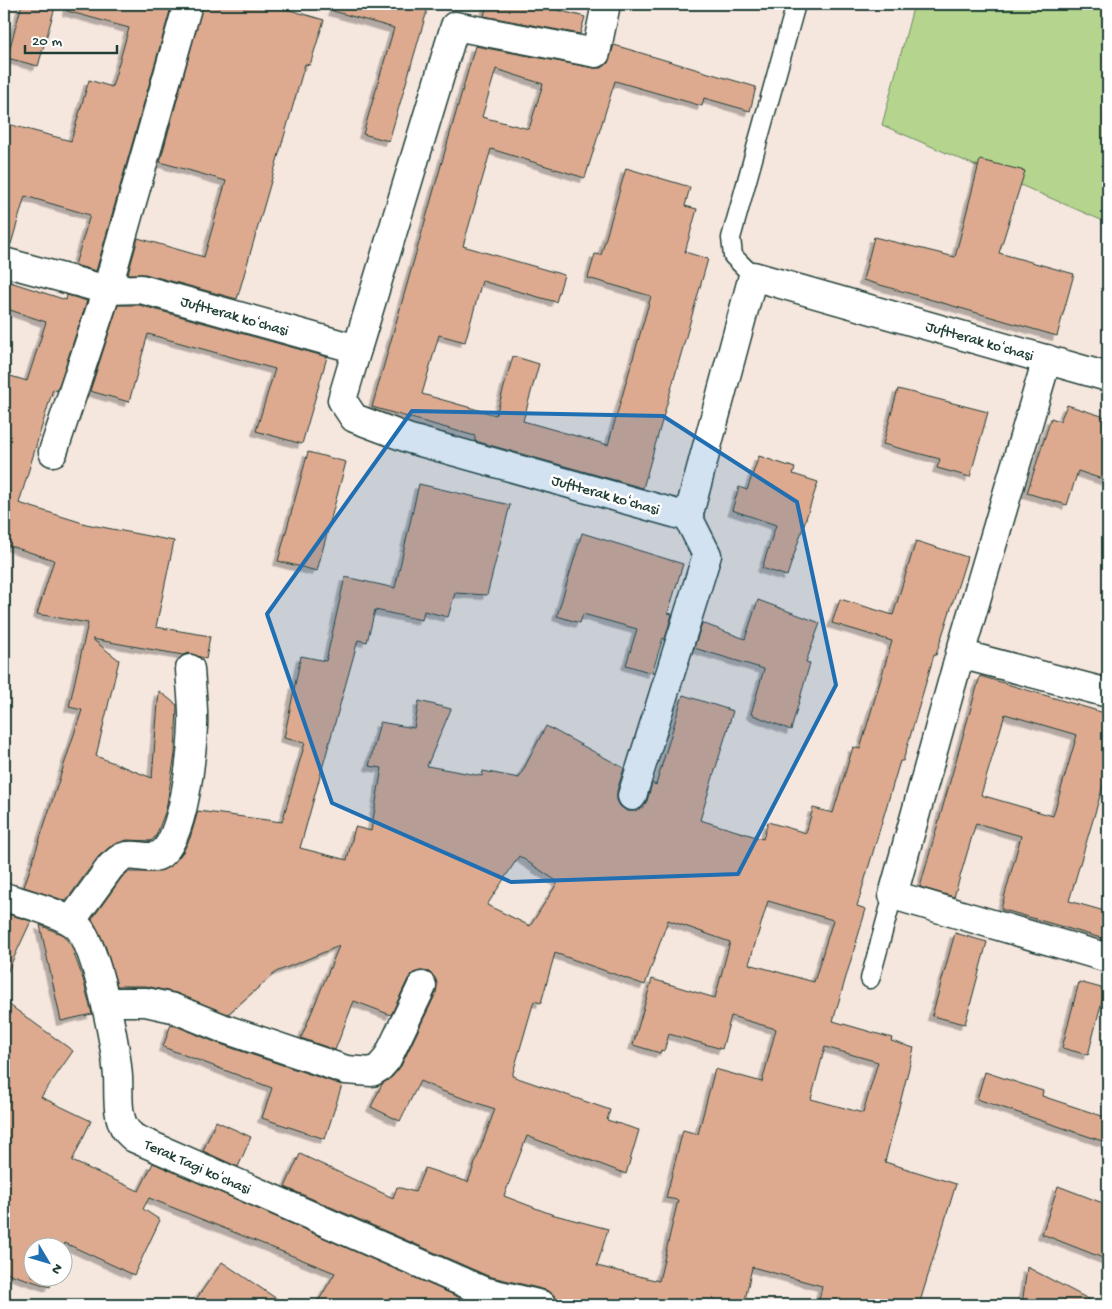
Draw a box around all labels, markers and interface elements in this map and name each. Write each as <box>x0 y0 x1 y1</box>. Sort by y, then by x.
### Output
scale bar <box>25 22 118 54</box>
text: 20 m <box>32 33 62 51</box>
street label: Juftterak koʻchasi <box>178 293 291 341</box>
street label: Juftterak koʻchasi <box>923 318 1036 366</box>
street label: Juftterak koʻchasi <box>549 472 662 520</box>
street label: Terak Tagi koʻchasi <box>140 1136 253 1199</box>
north arrow <box>22 1236 72 1286</box>
text: N <box>47 1260 66 1277</box>

